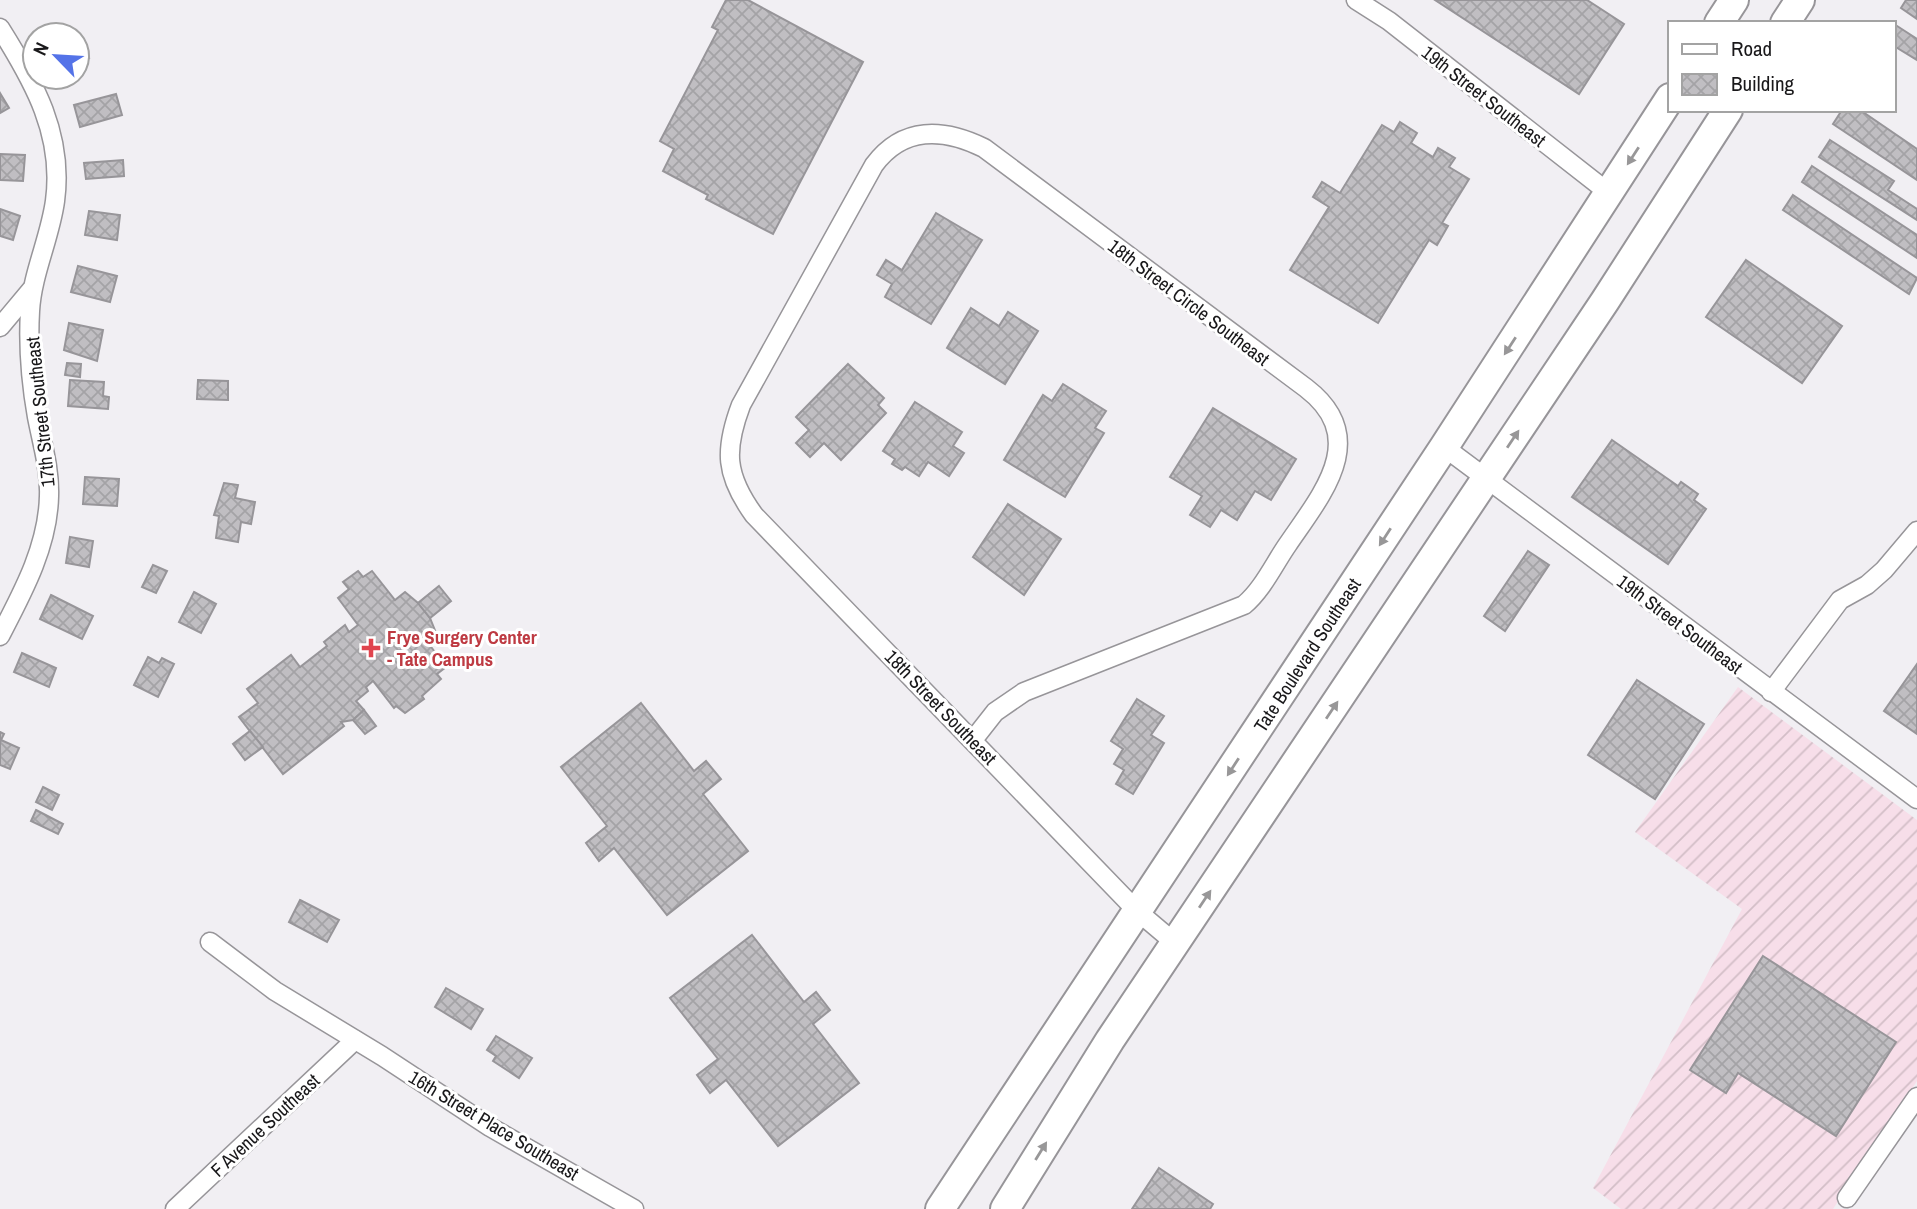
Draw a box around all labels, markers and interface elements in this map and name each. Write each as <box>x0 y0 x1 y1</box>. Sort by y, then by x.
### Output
north arrow <box>21 21 91 91</box>
legend <box>1668 21 1896 112</box>
text: Road <box>1731 34 1772 63</box>
text: N <box>26 38 55 59</box>
street label: 19th Street Southeast <box>1417 39 1552 153</box>
text: Building <box>1731 69 1795 98</box>
one-way arrow <box>1627 146 1640 165</box>
street label: 18th Street Circle Southeast <box>1103 233 1276 372</box>
street label: 17th Street Southeast <box>19 335 61 488</box>
one-way arrow <box>1503 337 1516 356</box>
one-way arrow <box>1506 430 1520 448</box>
one-way arrow <box>1378 528 1392 546</box>
street label: 19th Street Southeast <box>1612 568 1749 680</box>
street label: Tate Boulevard Southeast <box>1247 572 1367 737</box>
place label: Frye Surgery Center - Tate Campus <box>387 624 537 672</box>
marker: Frye Surgery Center - Tate Campus <box>361 638 381 658</box>
street label: 18th Street Southeast <box>879 644 1003 771</box>
one-way arrow <box>1325 700 1338 719</box>
one-way arrow <box>1226 758 1239 777</box>
one-way arrow <box>1198 889 1211 908</box>
street label: 16th Street Place Southeast <box>404 1064 584 1186</box>
street label: F Avenue Southeast <box>205 1067 326 1182</box>
one-way arrow <box>1035 1142 1048 1161</box>

